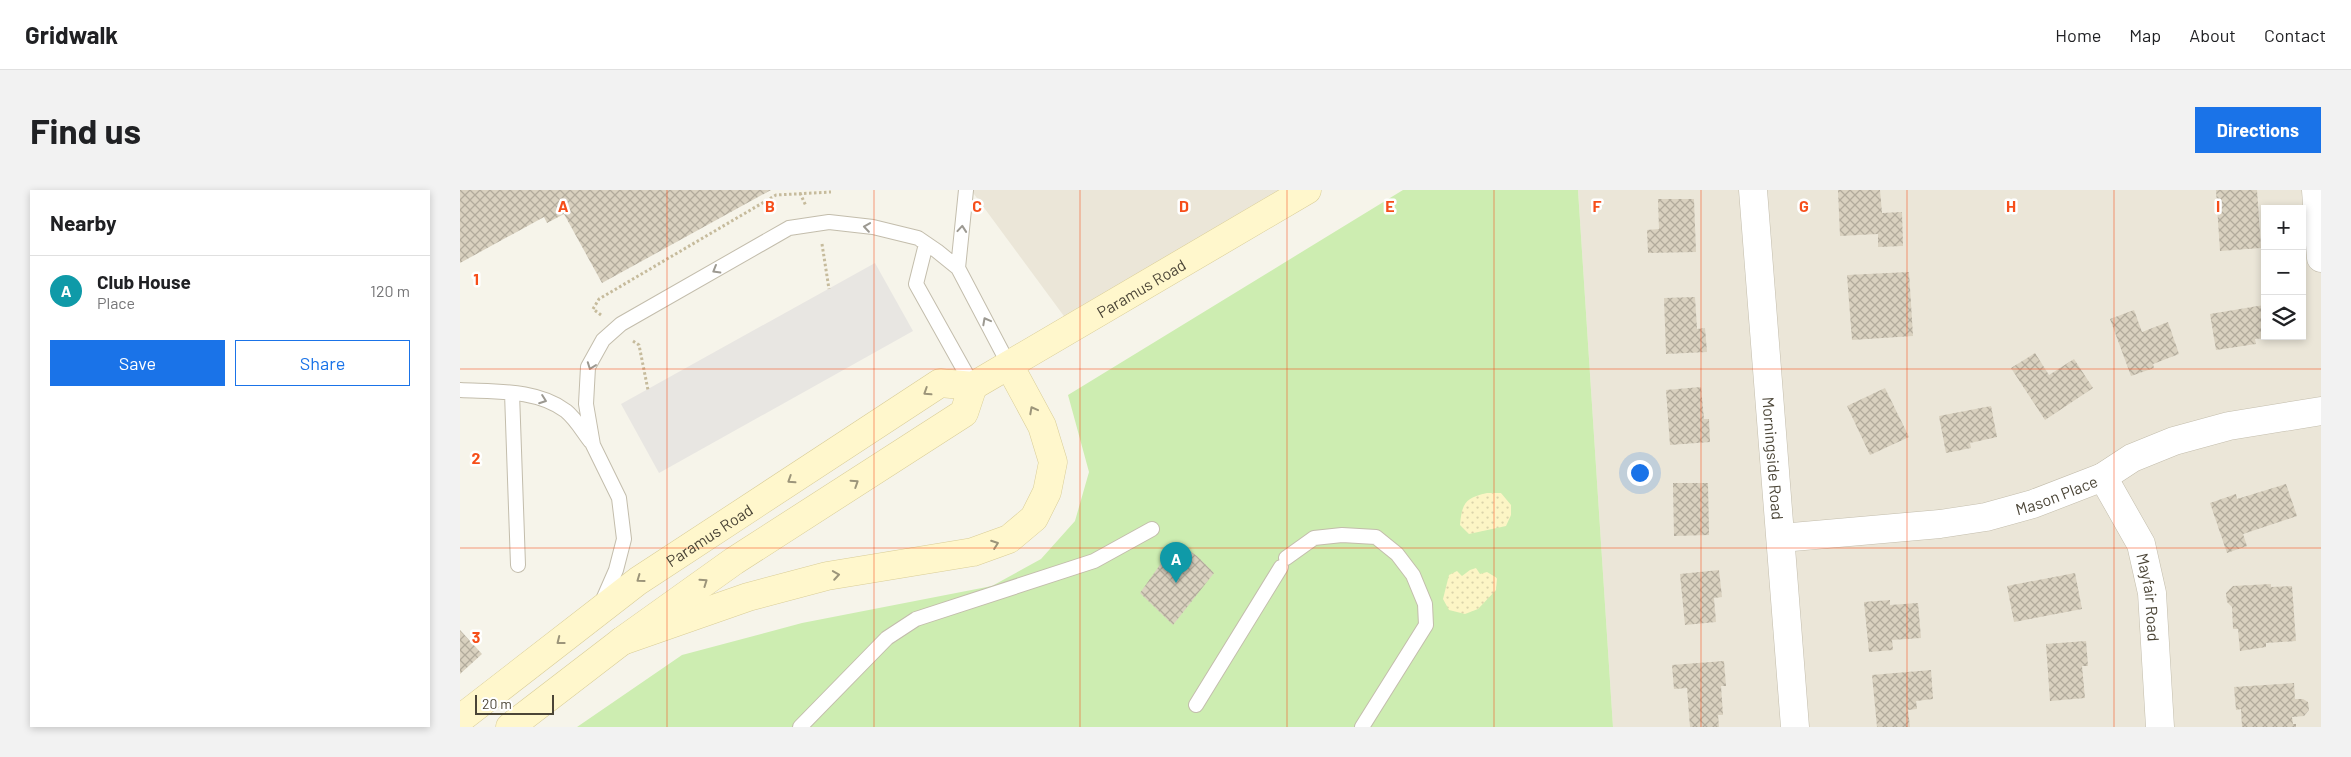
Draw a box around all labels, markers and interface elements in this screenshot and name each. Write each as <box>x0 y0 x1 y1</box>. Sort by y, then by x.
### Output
text: Gridwalk <box>25 20 118 49</box>
text: Home <box>2055 24 2101 46</box>
text: Map <box>2129 24 2161 46</box>
text: About <box>2189 24 2236 46</box>
text: Contact <box>2264 24 2326 46</box>
button: Directions <box>2195 107 2321 153</box>
text: Find us <box>30 109 141 151</box>
text: A <box>558 196 569 215</box>
text: B <box>765 196 775 215</box>
text: C <box>972 196 982 215</box>
text: D <box>1179 196 1189 215</box>
text: E <box>1385 196 1395 215</box>
text: F <box>1593 196 1602 215</box>
text: G <box>1799 196 1809 215</box>
text: H <box>2006 196 2016 215</box>
text: I <box>2216 196 2220 215</box>
map controls <box>2261 205 2306 340</box>
button: + <box>2261 205 2306 250</box>
text: Nearby <box>50 210 116 235</box>
one-way arrow <box>863 222 871 232</box>
one-way arrow <box>956 225 967 233</box>
button: − <box>2261 250 2306 295</box>
street label: Paramus Road <box>1093 254 1189 321</box>
one-way arrow <box>713 264 722 274</box>
text: 1 <box>473 269 479 288</box>
text: Club House <box>97 270 191 293</box>
text: A <box>61 281 71 300</box>
text: 120 m <box>370 281 410 300</box>
text: Place <box>97 293 135 312</box>
button: layers <box>2261 295 2306 340</box>
one-way arrow <box>982 318 992 327</box>
button: Save <box>50 340 225 386</box>
button: Share <box>235 340 410 386</box>
one-way arrow <box>586 361 596 370</box>
one-way arrow <box>924 386 933 395</box>
one-way arrow <box>538 394 547 404</box>
street label: Morningside Road <box>1760 396 1788 520</box>
one-way arrow <box>1029 406 1039 415</box>
text: 2 <box>472 448 481 467</box>
your location <box>1627 460 1653 486</box>
street label: Mason Place <box>2013 471 2100 518</box>
one-way arrow <box>787 474 796 483</box>
one-way arrow <box>849 480 858 490</box>
street label: Paramus Road <box>662 499 756 570</box>
one-way arrow <box>991 540 999 550</box>
pin: A <box>1160 542 1192 583</box>
street label: Mayfair Road <box>2134 551 2164 642</box>
one-way arrow <box>832 570 841 580</box>
one-way arrow <box>637 573 646 582</box>
one-way arrow <box>698 579 708 588</box>
text: 3 <box>472 627 480 646</box>
one-way arrow <box>557 635 566 643</box>
scale bar <box>475 692 554 715</box>
text: 20 m <box>482 695 512 712</box>

